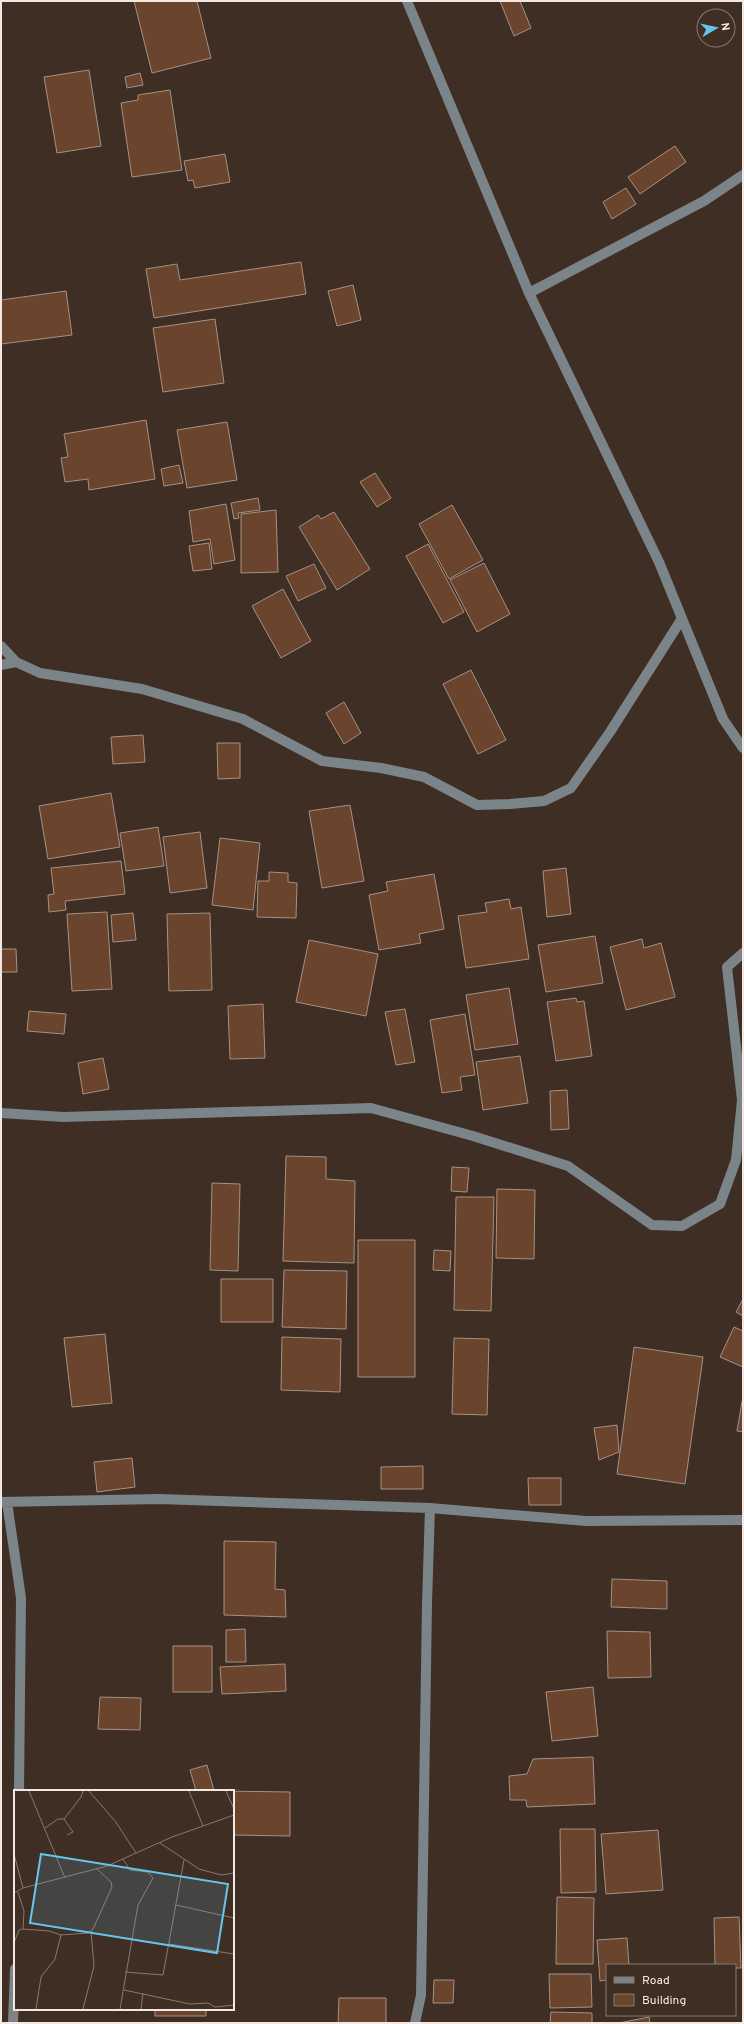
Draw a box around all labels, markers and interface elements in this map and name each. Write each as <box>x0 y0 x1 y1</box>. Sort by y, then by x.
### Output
north arrow <box>696 8 736 48</box>
text: N <box>717 22 732 32</box>
inset map <box>14 1790 234 2010</box>
legend <box>606 1964 736 2016</box>
text: Road <box>642 1973 670 1989</box>
text: Building <box>642 1993 686 2009</box>

